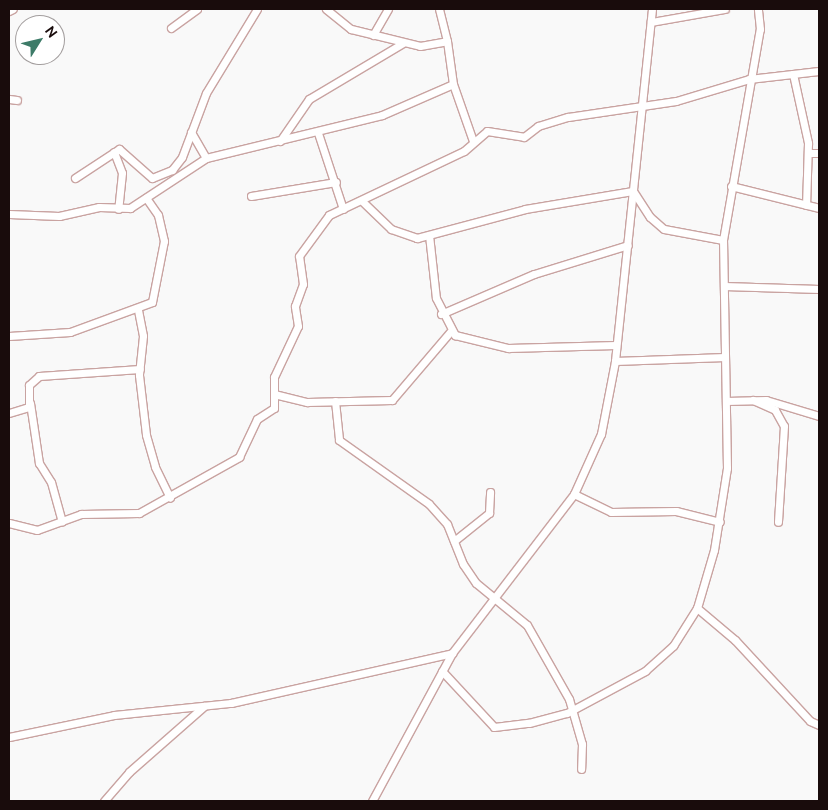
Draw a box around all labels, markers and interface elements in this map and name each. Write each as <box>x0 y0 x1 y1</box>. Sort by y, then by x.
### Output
north arrow <box>15 15 65 65</box>
text: N <box>42 23 61 41</box>

